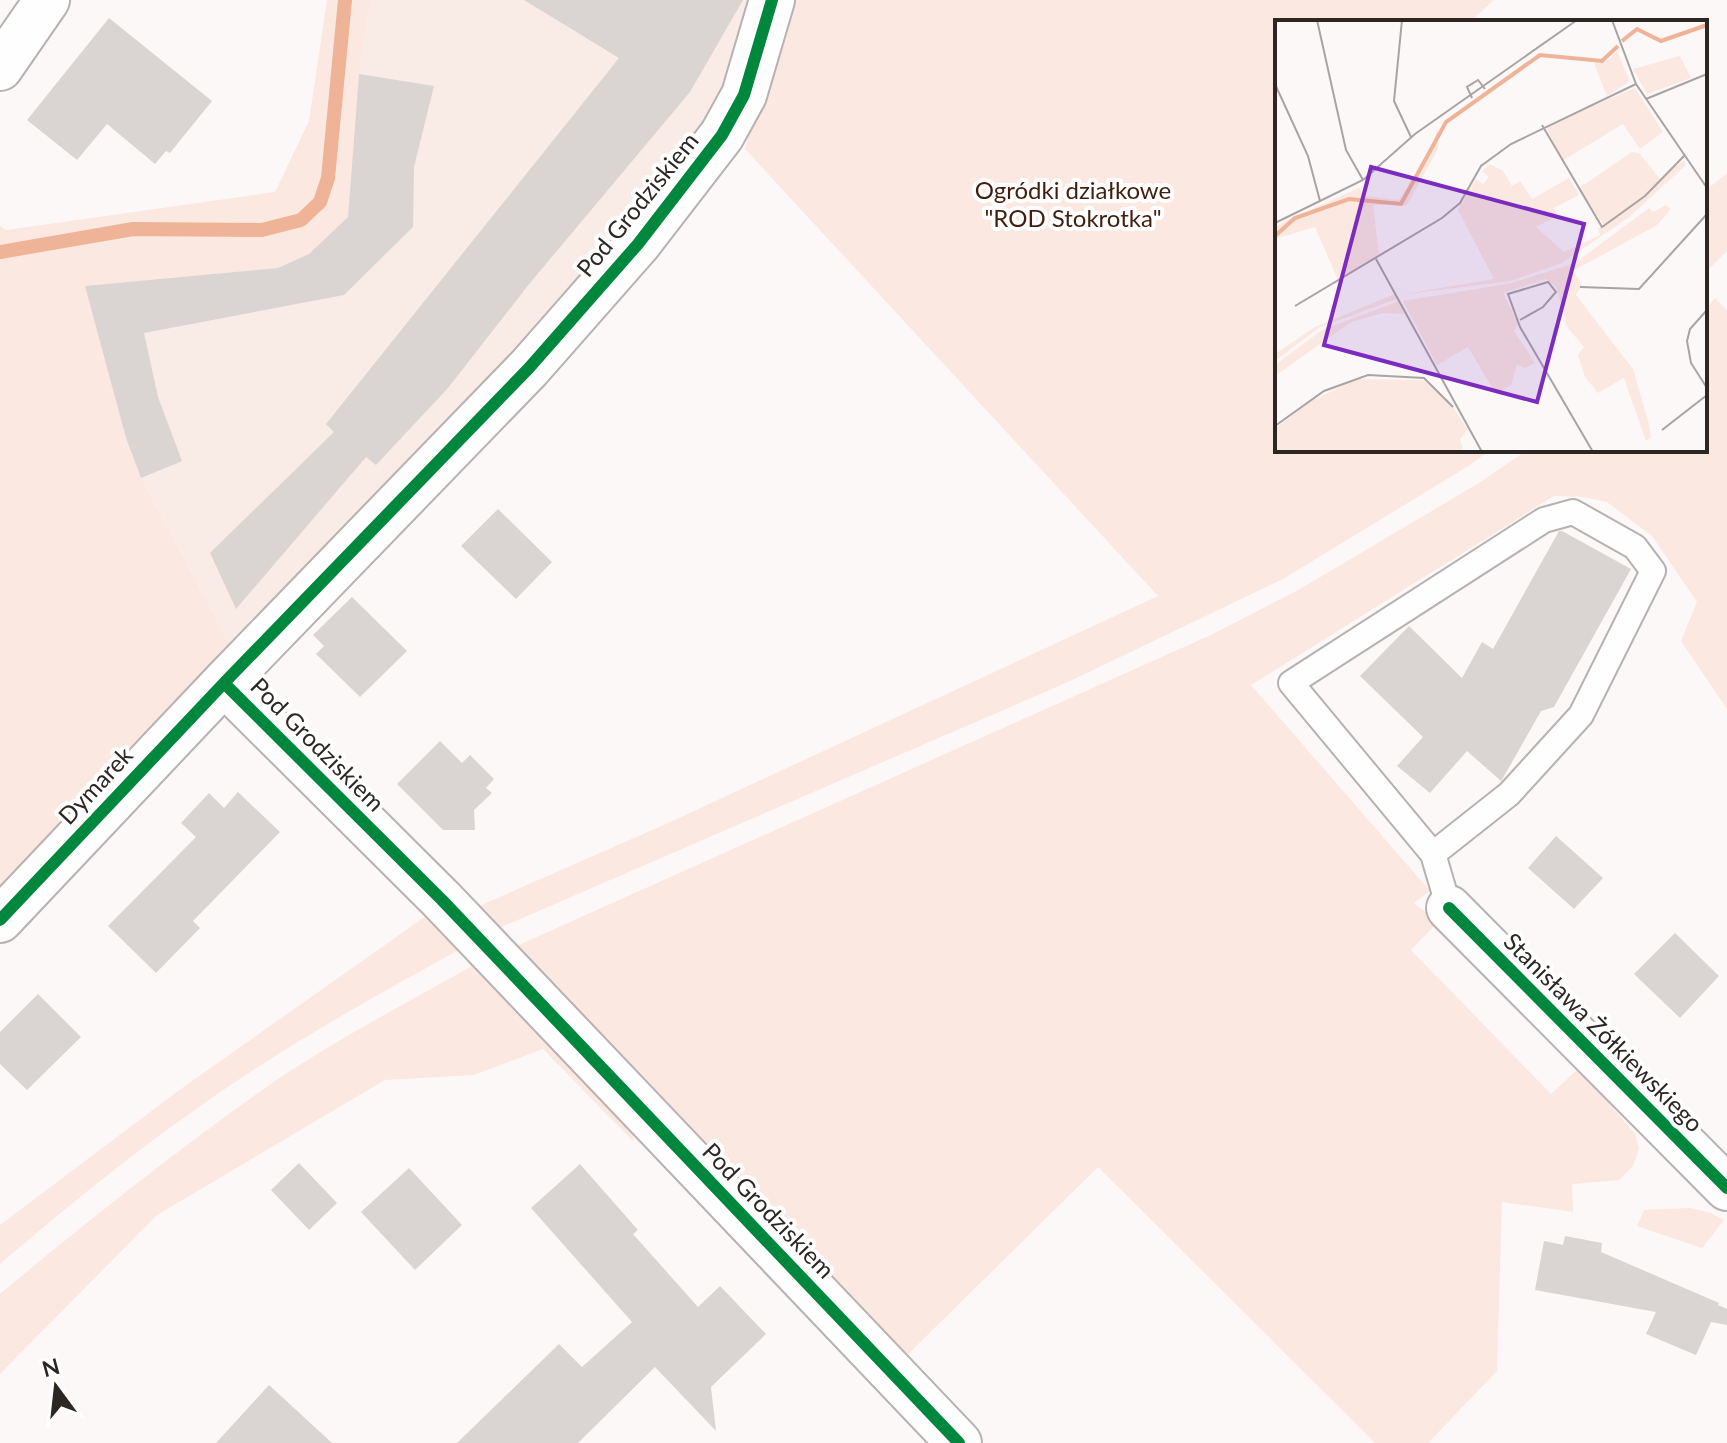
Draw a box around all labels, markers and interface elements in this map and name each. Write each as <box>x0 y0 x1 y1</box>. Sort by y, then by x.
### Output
inset map <box>1275 20 1707 452</box>
street label: Pod Grodziskiem <box>570 126 704 282</box>
park label: Ogródki działkowe "ROD Stokrotka" <box>975 175 1171 232</box>
street label: Pod Grodziskiem <box>245 671 391 817</box>
street label: Dymarek <box>52 740 139 830</box>
street label: Stanisława Żółkiewskiego <box>1498 926 1710 1138</box>
street label: Pod Grodziskiem <box>697 1136 841 1284</box>
north arrow <box>16 1347 96 1427</box>
text: N <box>39 1352 62 1382</box>

